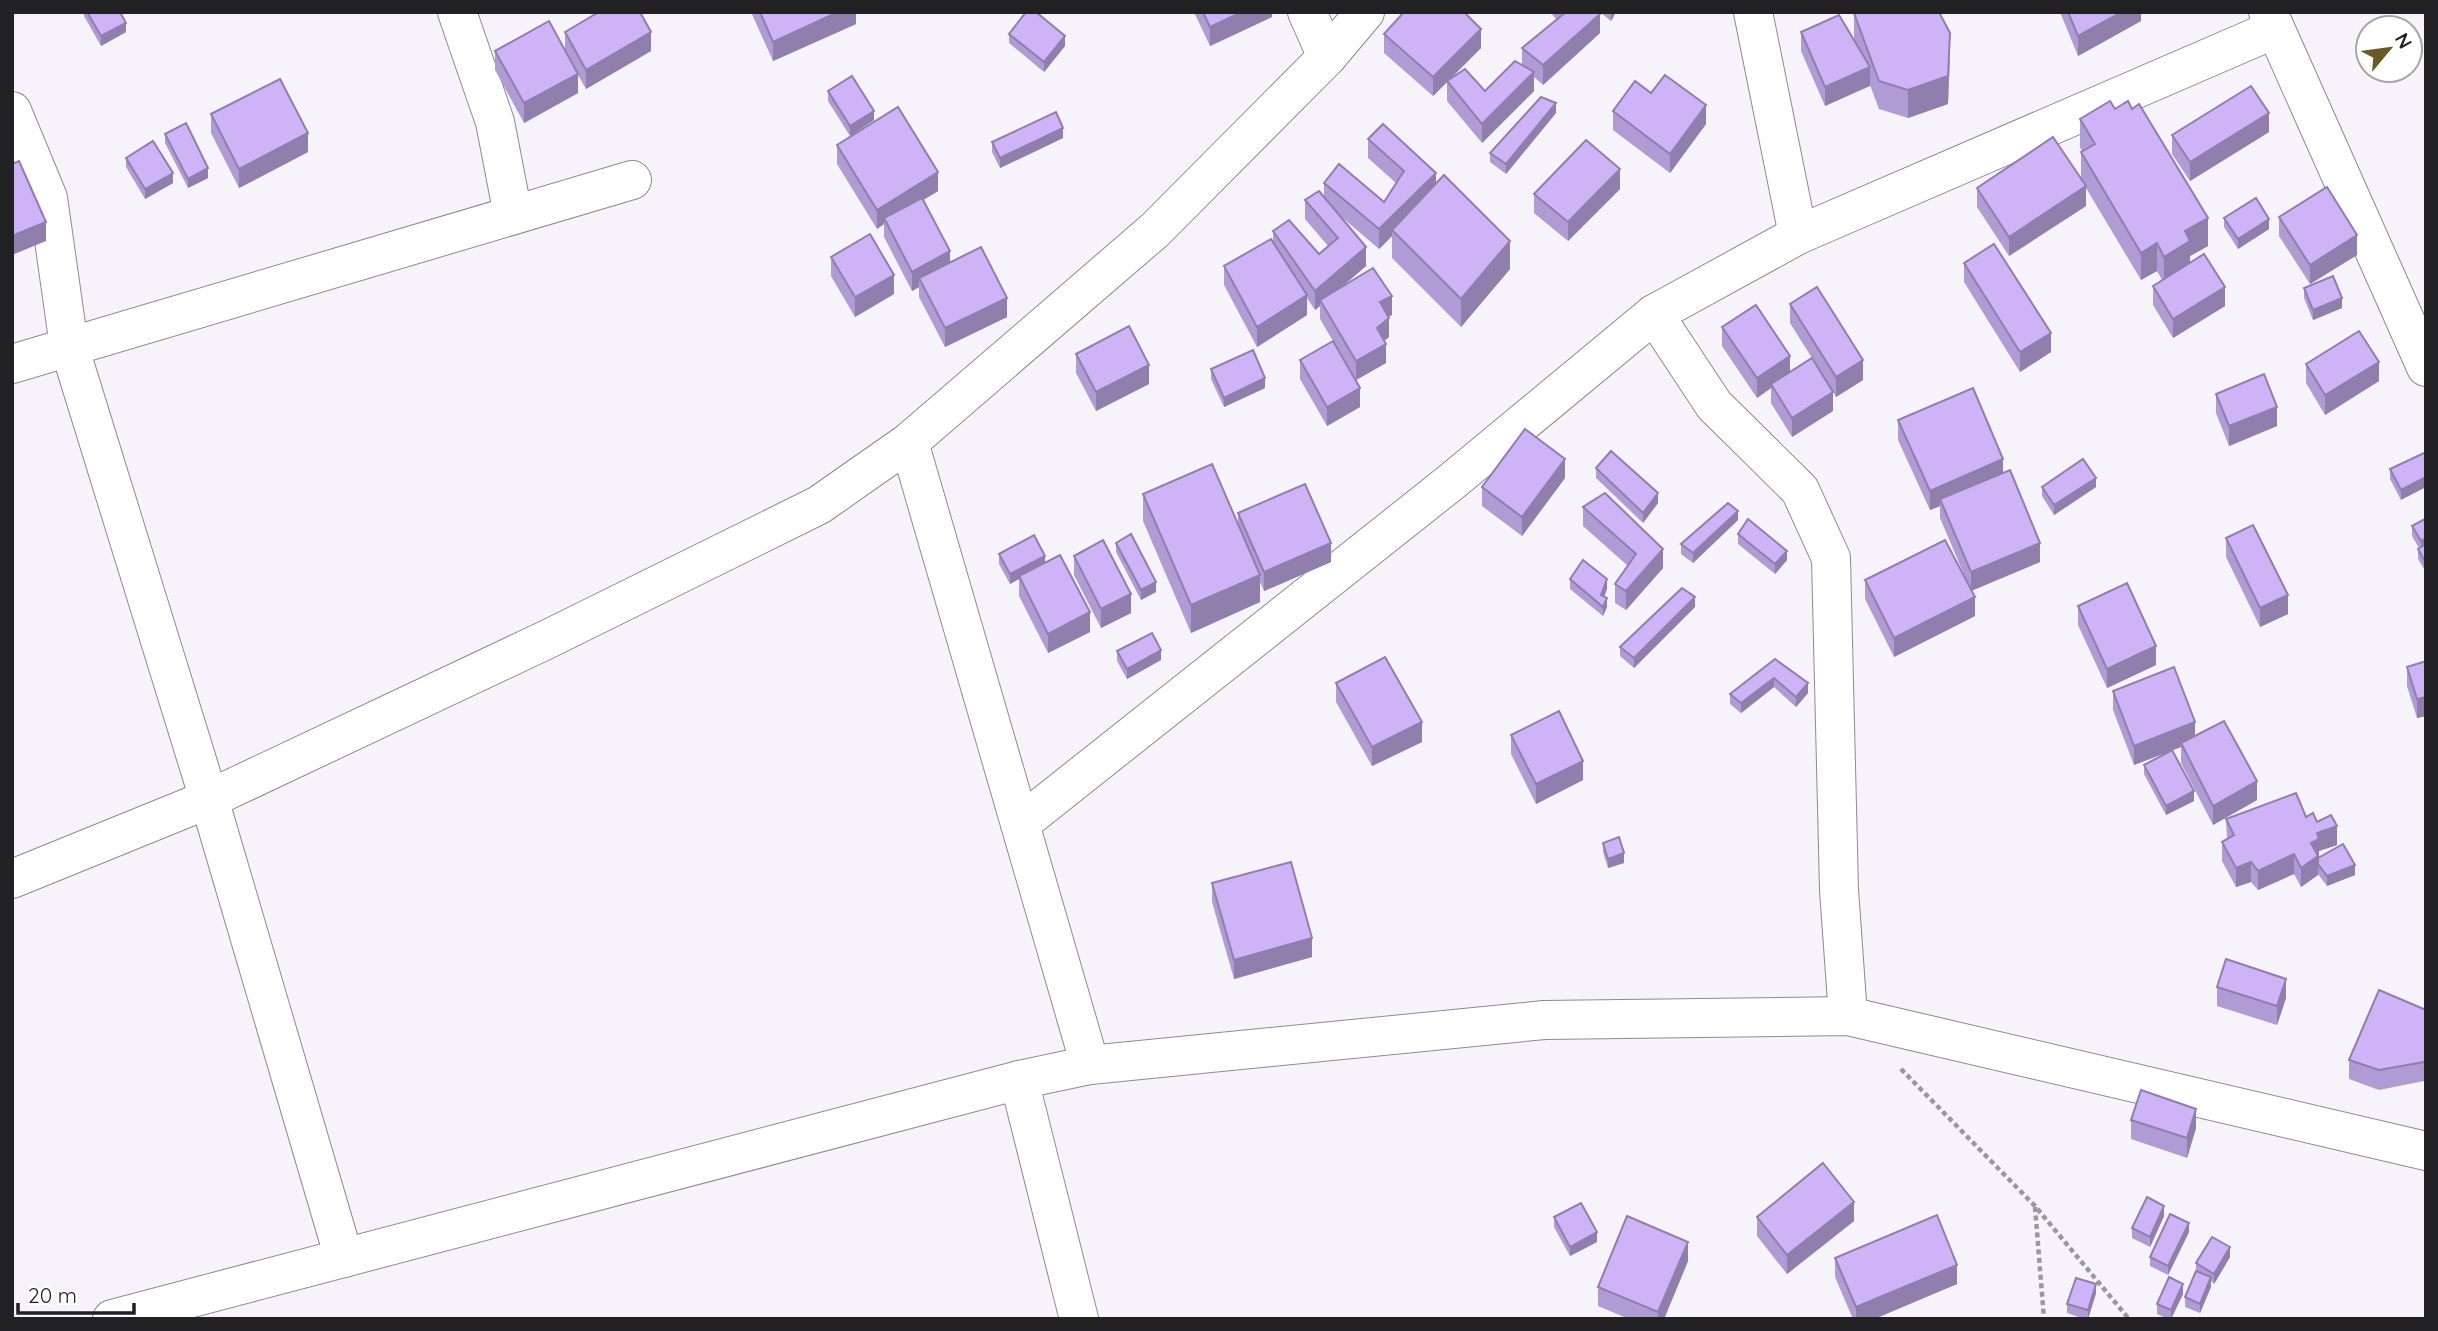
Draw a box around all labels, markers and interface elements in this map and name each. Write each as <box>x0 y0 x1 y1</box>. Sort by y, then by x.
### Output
north arrow <box>2354 14 2424 84</box>
text: N <box>2390 29 2418 53</box>
scale bar <box>18 1272 133 1316</box>
text: 20 m <box>28 1282 77 1308</box>

